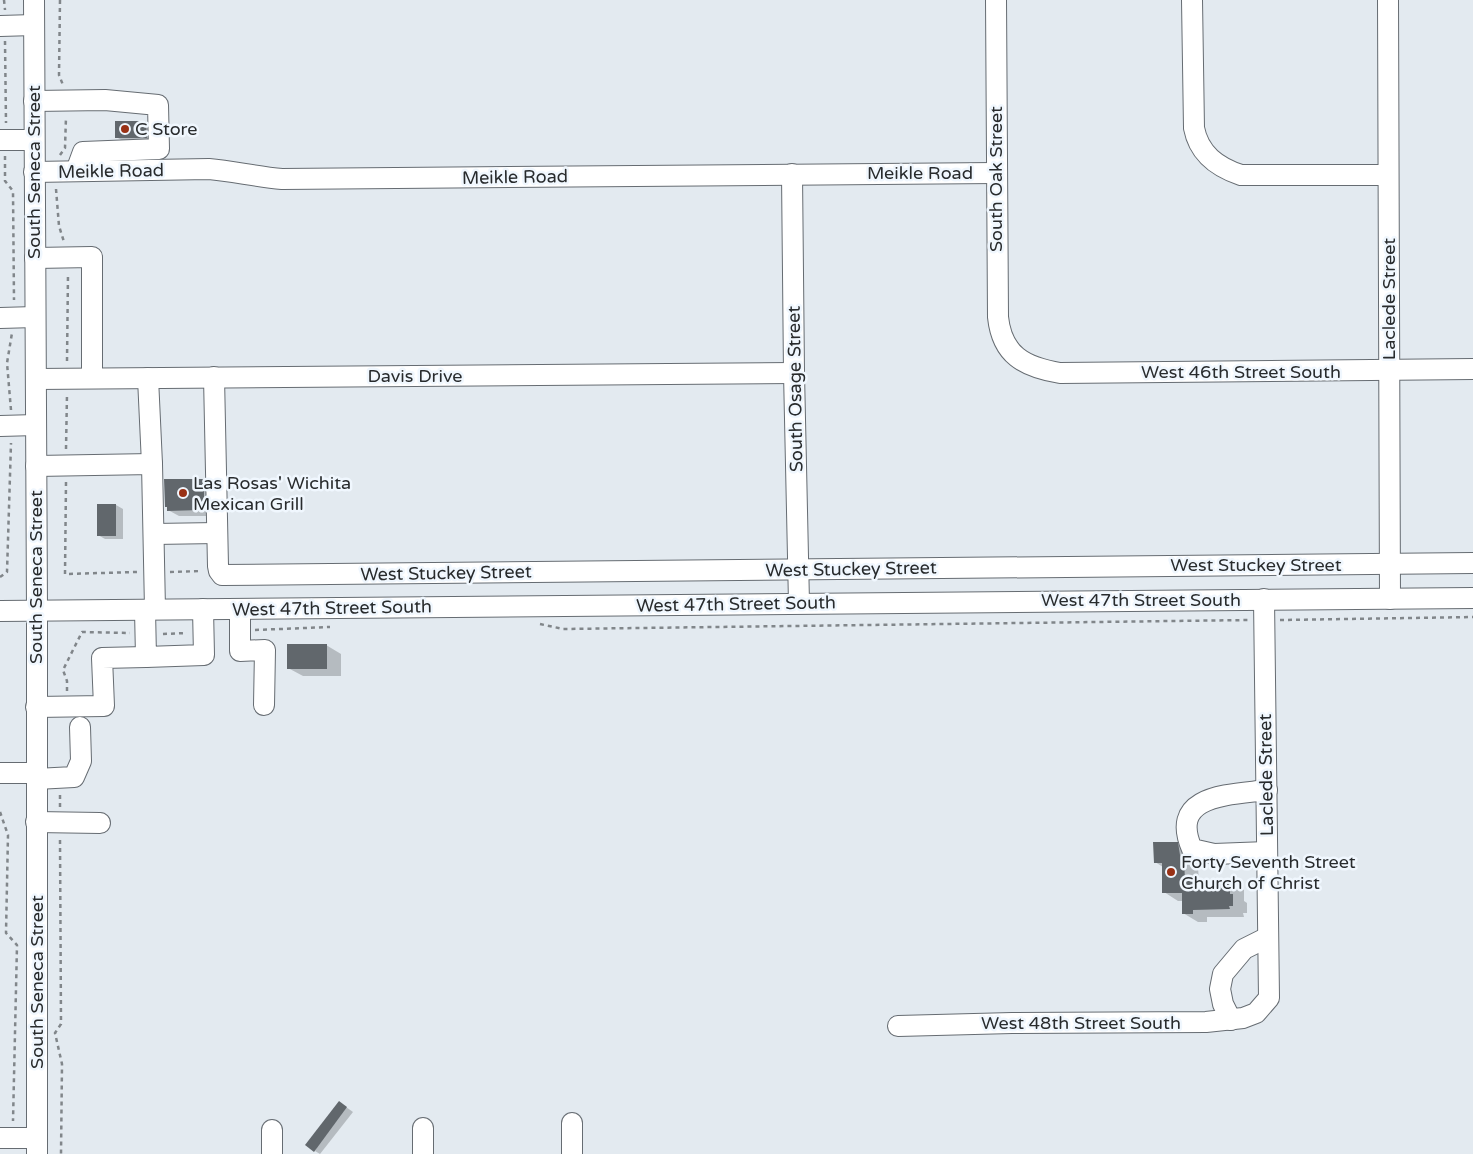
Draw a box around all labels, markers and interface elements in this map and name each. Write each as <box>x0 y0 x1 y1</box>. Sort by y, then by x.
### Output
street label: South Seneca Street <box>23 85 45 259</box>
street label: South Oak Street <box>985 106 1007 252</box>
place label: C Store <box>135 118 197 140</box>
marker: C Store <box>119 123 131 135</box>
street label: Meikle Road <box>58 159 164 183</box>
street label: Meikle Road <box>867 162 973 184</box>
street label: Meikle Road <box>462 165 568 189</box>
street label: Laclede Street <box>1378 238 1400 360</box>
street label: South Osage Street <box>783 305 807 472</box>
street label: West 46th Street South <box>1141 361 1341 383</box>
street label: Davis Drive <box>368 365 462 387</box>
place label: Las Rosas' Wichita Mexican Grill <box>193 472 351 515</box>
marker: Las Rosas' Wichita Mexican Grill <box>177 487 189 499</box>
street label: South Seneca Street <box>25 490 47 664</box>
street label: West Stuckey Street <box>1170 554 1342 576</box>
street label: West Stuckey Street <box>765 557 937 581</box>
street label: West Stuckey Street <box>360 561 532 585</box>
street label: West 47th Street South <box>1041 589 1241 611</box>
street label: West 47th Street South <box>636 591 836 617</box>
street label: West 47th Street South <box>232 595 432 621</box>
street label: Laclede Street <box>1254 713 1278 836</box>
place label: Forty Seventh Street Church of Christ <box>1181 851 1356 894</box>
marker: Forty Seventh Street Church of Christ <box>1165 866 1177 878</box>
street label: South Seneca Street <box>26 895 48 1069</box>
street label: West 48th Street South <box>981 1012 1181 1034</box>

